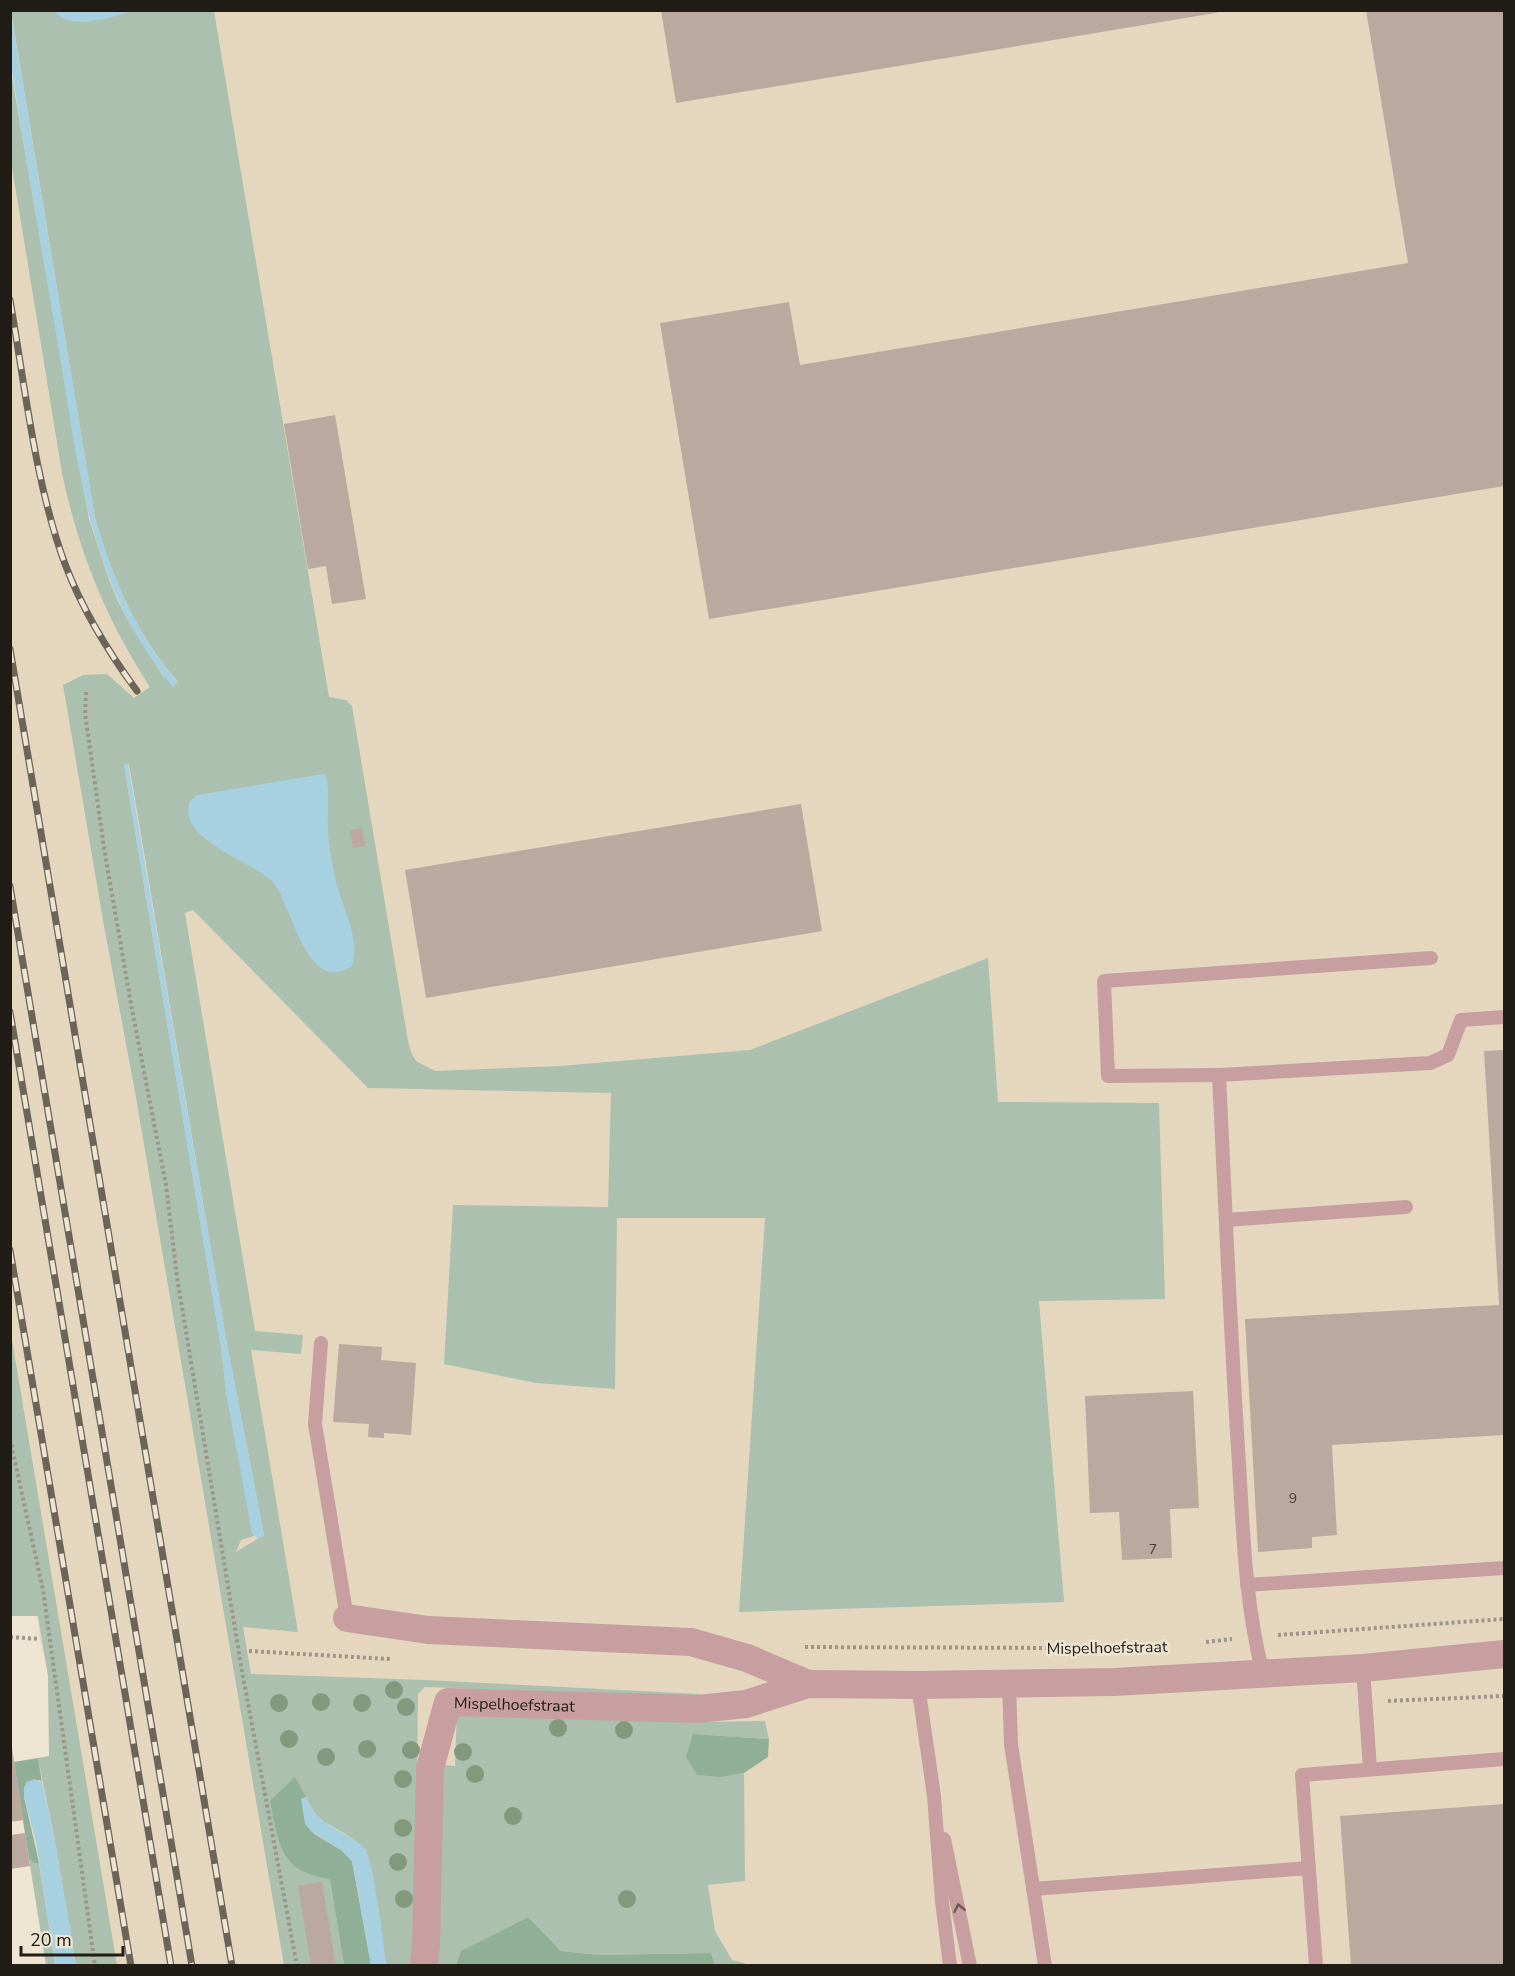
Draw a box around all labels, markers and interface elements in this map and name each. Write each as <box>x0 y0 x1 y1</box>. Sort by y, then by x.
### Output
house number: 9 <box>1289 1489 1297 1508</box>
house number: 7 <box>1149 1540 1157 1559</box>
street label: Mispelhoefstraat <box>1046 1636 1168 1660</box>
street label: Mispelhoefstraat <box>454 1692 576 1718</box>
one-way arrow <box>954 1903 966 1913</box>
scale bar <box>21 1919 123 1957</box>
text: 20 m <box>30 1928 72 1952</box>

